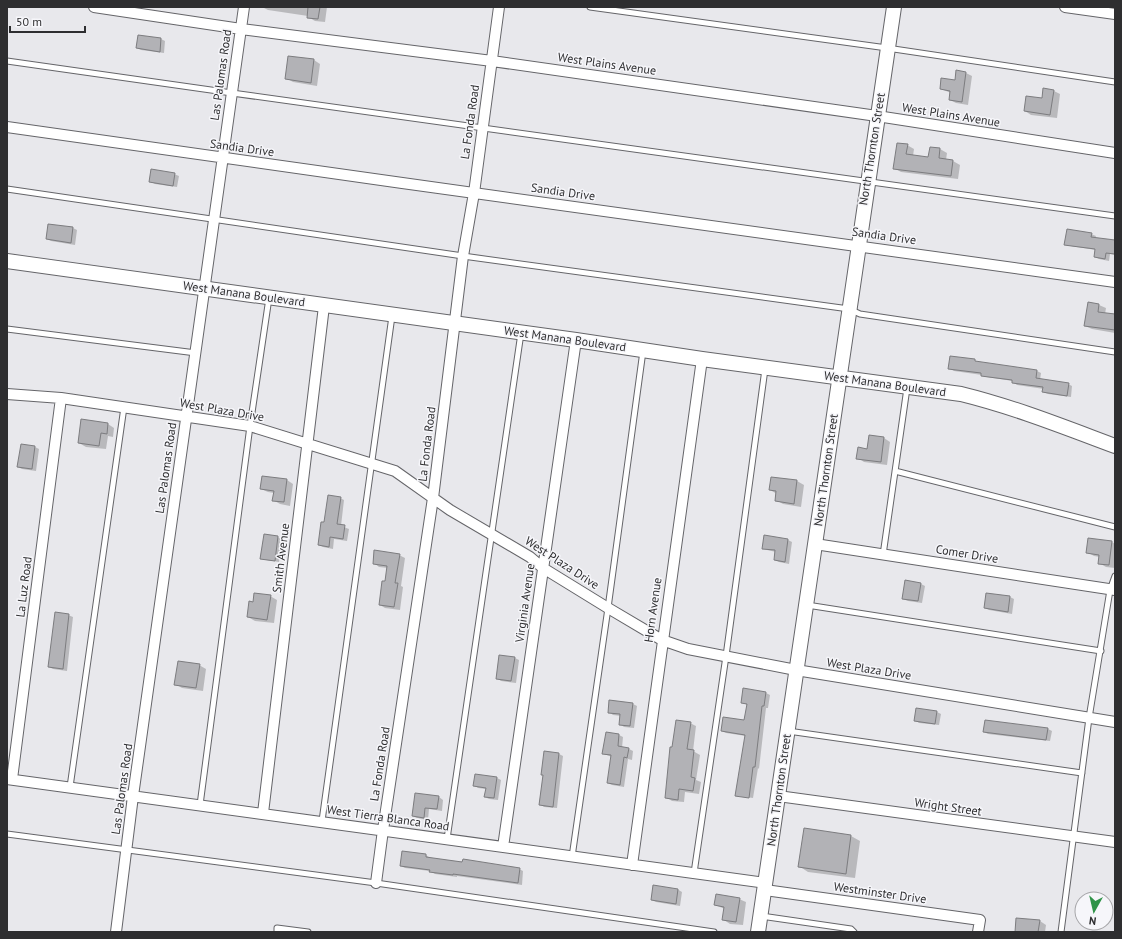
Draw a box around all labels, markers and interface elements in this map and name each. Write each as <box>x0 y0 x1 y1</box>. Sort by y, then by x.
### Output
scale bar <box>10 8 85 34</box>
text: 50 m <box>16 14 42 29</box>
street label: Las Palomas Road <box>207 28 234 121</box>
street label: West Plains Avenue <box>557 49 657 78</box>
street label: La Fonda Road <box>457 84 482 160</box>
street label: North Thornton Street <box>855 92 888 206</box>
street label: West Plains Avenue <box>901 99 1001 130</box>
street label: Sandia Drive <box>209 136 275 159</box>
street label: Sandia Drive <box>530 180 596 203</box>
street label: Sandia Drive <box>851 224 917 247</box>
street label: West Manana Boulevard <box>182 278 306 309</box>
street label: West Manana Boulevard <box>503 323 627 354</box>
street label: West Manana Boulevard <box>823 368 947 399</box>
street label: West Plaza Drive <box>179 395 265 424</box>
street label: La Fonda Road <box>414 406 439 482</box>
street label: North Thornton Street <box>810 413 841 527</box>
street label: Las Palomas Road <box>152 421 179 514</box>
street label: Smith Avenue <box>269 522 292 594</box>
street label: West Plaza Drive <box>522 533 602 592</box>
street label: Comer Drive <box>935 541 999 566</box>
street label: La Luz Road <box>12 556 35 618</box>
street label: Virginia Avenue <box>511 562 537 644</box>
street label: Horn Avenue <box>641 576 664 643</box>
street label: West Plaza Drive <box>826 654 912 683</box>
street label: La Fonda Road <box>366 726 393 802</box>
street label: North Thornton Street <box>763 733 794 847</box>
street label: Las Palomas Road <box>108 742 135 835</box>
street label: Wright Street <box>914 794 983 819</box>
street label: West Tierra Blanca Road <box>326 801 450 834</box>
street label: Westminster Drive <box>833 879 927 906</box>
north arrow <box>1074 891 1114 931</box>
text: N <box>1088 913 1097 928</box>

